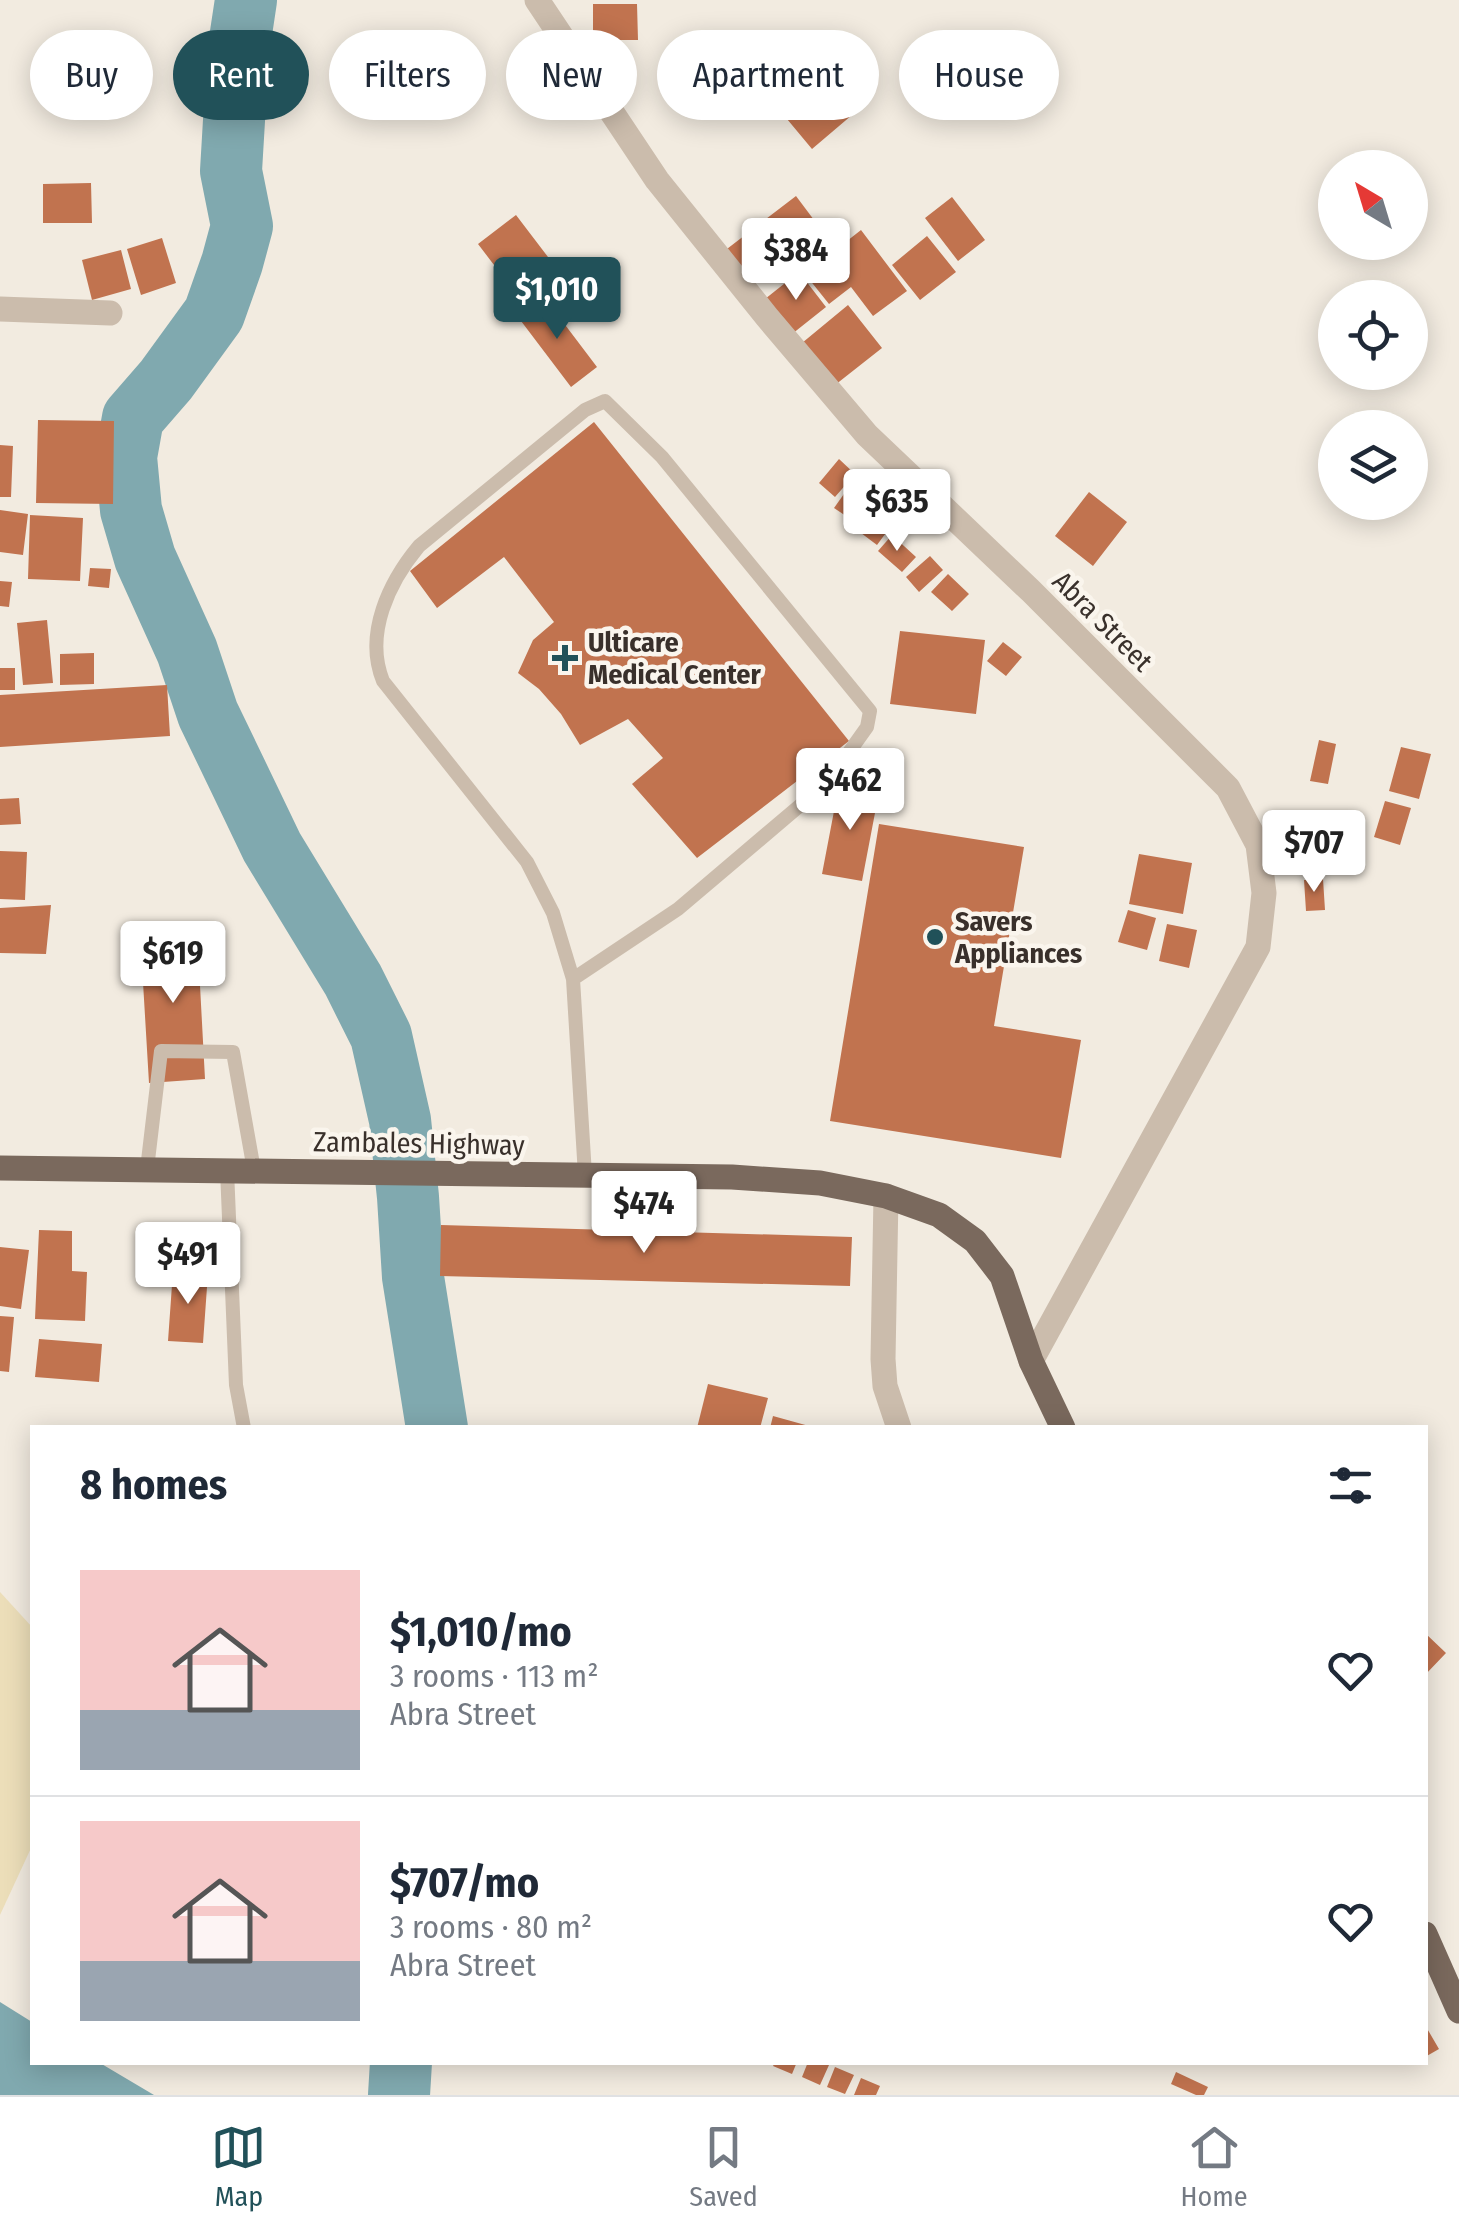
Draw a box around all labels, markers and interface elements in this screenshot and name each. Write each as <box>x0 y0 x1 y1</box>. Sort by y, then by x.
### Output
chip: Buy <box>30 30 153 120</box>
chip: Rent <box>173 30 309 120</box>
chip: Filters <box>329 30 486 120</box>
chip: New <box>506 30 637 120</box>
chip: Apartment <box>657 30 879 120</box>
chip: House <box>899 30 1059 120</box>
north arrow <box>1318 150 1428 260</box>
map controls <box>1318 150 1428 520</box>
pin: $384 <box>737 218 855 303</box>
text: $384 <box>764 231 828 269</box>
pin: $1,010 <box>476 257 638 342</box>
text: $1,010 <box>516 270 598 308</box>
button: locate <box>1318 280 1428 390</box>
button: layers <box>1318 410 1428 520</box>
pin: $635 <box>838 469 956 554</box>
text: $635 <box>865 482 929 520</box>
street label: Abra Street <box>1046 565 1160 679</box>
place label: Ulticare Medical Center <box>588 626 761 691</box>
marker: Ulticare Medical Center <box>552 645 578 671</box>
pin: $462 <box>791 748 909 833</box>
text: $462 <box>818 761 882 799</box>
pin: $707 <box>1255 810 1373 895</box>
text: $707 <box>1284 823 1344 861</box>
place label: Savers Appliances <box>954 905 1082 970</box>
pin: $619 <box>114 921 232 1006</box>
marker: Savers Appliances <box>924 926 946 948</box>
text: $619 <box>142 934 204 972</box>
street label: Zambales Highway <box>313 1125 525 1162</box>
pin: $474 <box>585 1171 703 1256</box>
text: $474 <box>614 1184 674 1222</box>
pin: $491 <box>129 1222 247 1307</box>
text: $491 <box>157 1235 219 1273</box>
icon: filters <box>1323 1458 1378 1513</box>
text: 8 homes <box>80 1460 227 1510</box>
text: $1,010/mo <box>390 1607 572 1657</box>
icon: home <box>160 1610 280 1730</box>
icon: heart <box>1323 1643 1378 1698</box>
text: 3 rooms · 113 m² <box>390 1657 598 1695</box>
text: Abra Street <box>390 1695 536 1733</box>
text: $707/mo <box>390 1858 539 1908</box>
icon: home <box>160 1861 280 1981</box>
icon: heart <box>1323 1894 1378 1949</box>
text: 3 rooms · 80 m² <box>390 1908 592 1946</box>
text: Abra Street <box>390 1946 536 1984</box>
tab: Map <box>211 2120 266 2213</box>
tab: Saved <box>689 2120 758 2213</box>
tab: Home <box>1181 2120 1248 2213</box>

